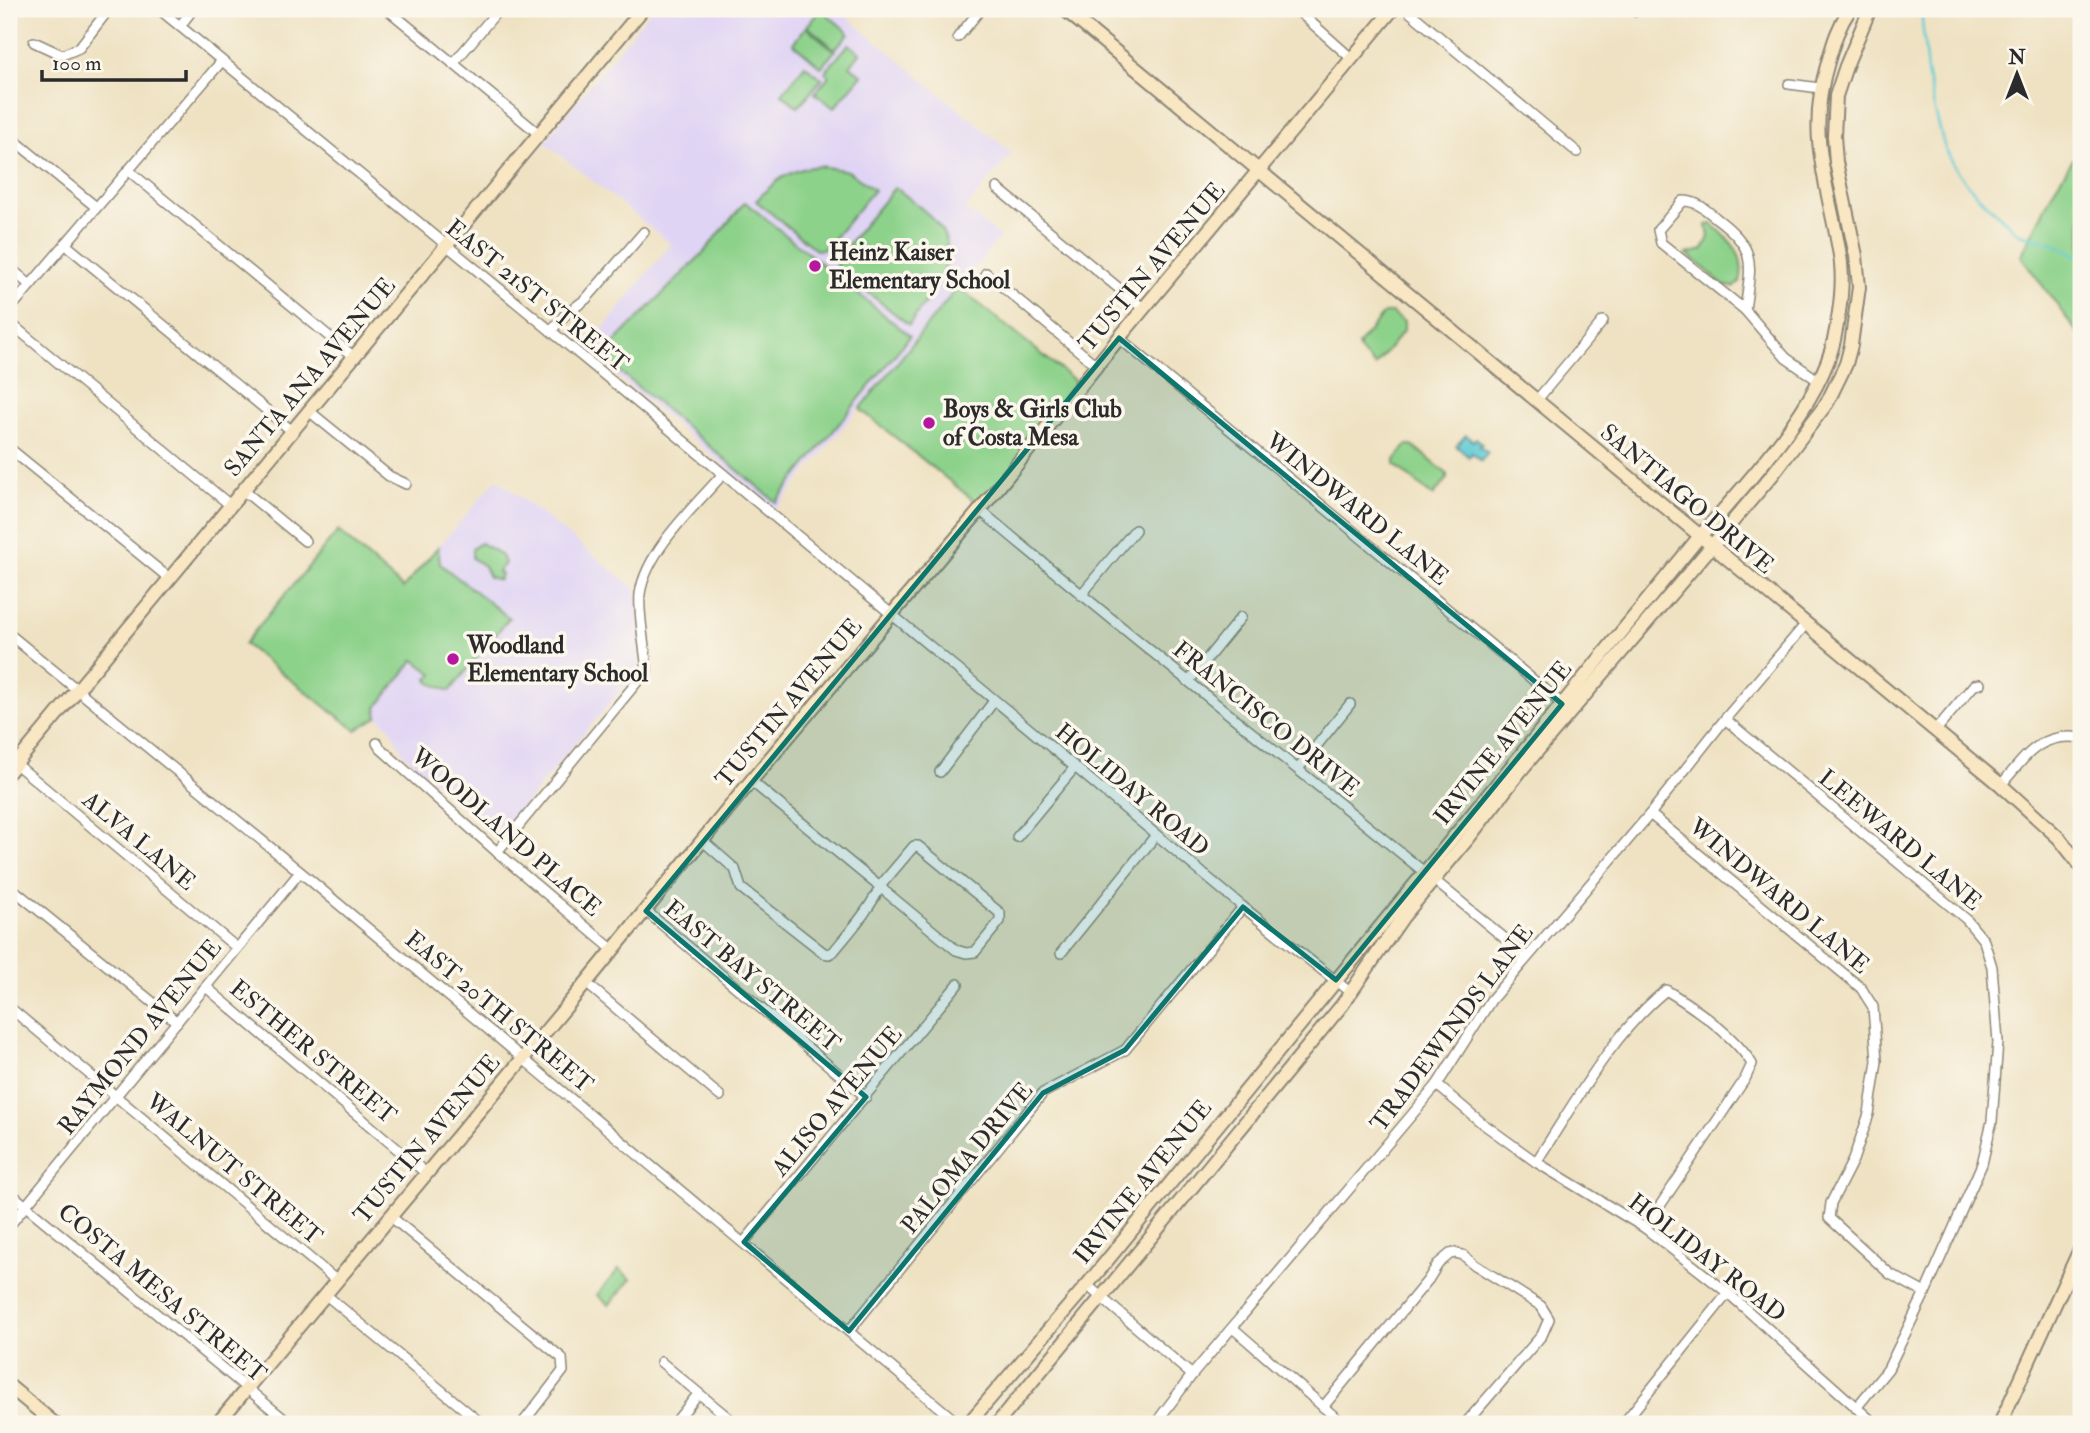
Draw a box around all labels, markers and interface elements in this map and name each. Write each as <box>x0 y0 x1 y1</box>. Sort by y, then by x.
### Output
scale bar <box>42 38 186 82</box>
north arrow <box>1982 38 2052 108</box>
text: N <box>2007 46 2026 70</box>
text: 100 m <box>52 50 102 77</box>
street label: TUSTIN AVENUE <box>1072 176 1232 358</box>
street label: EAST 21ST STREET <box>439 213 635 379</box>
place label: Heinz Kaiser Elementary School <box>829 237 1011 296</box>
marker: Heinz Kaiser Elementary School <box>807 258 823 274</box>
street label: SANTA ANA AVENUE <box>217 271 403 483</box>
place label: Boys & Girls Club of Costa Mesa <box>943 394 1122 453</box>
marker: Boys & Girls Club of Costa Mesa <box>921 415 937 431</box>
street label: SANTIAGO DRIVE <box>1594 417 1780 581</box>
street label: WINDWARD LANE <box>1258 425 1455 592</box>
street label: TUSTIN AVENUE <box>709 612 869 794</box>
place label: Woodland Elementary School <box>466 630 649 689</box>
street label: FRANCISCO DRIVE <box>1166 634 1366 804</box>
marker: Woodland Elementary School <box>445 651 461 667</box>
street label: IRVINE AVENUE <box>1427 654 1579 832</box>
street label: HOLIDAY ROAD <box>1049 716 1215 864</box>
street label: WOODLAND PLACE <box>403 740 608 923</box>
street label: LEEWARD LANE <box>1812 763 1988 917</box>
street label: ALVA LANE <box>75 784 202 897</box>
street label: WINDWARD LANE <box>1681 811 1876 981</box>
street label: EAST BAY STREET <box>657 893 847 1059</box>
street label: TRADEWINDS LANE <box>1364 918 1540 1138</box>
street label: EAST 20TH STREET <box>398 924 600 1100</box>
street label: RAYMOND AVENUE <box>51 933 229 1141</box>
street label: ESTHER STREET <box>223 973 403 1131</box>
street label: ALISO AVENUE <box>764 1019 909 1183</box>
street label: TUSTIN AVENUE <box>347 1048 507 1230</box>
street label: PALOMA DRIVE <box>894 1076 1040 1240</box>
street label: WALNUT STREET <box>139 1085 329 1252</box>
street label: IRVINE AVENUE <box>1067 1093 1219 1271</box>
street label: HOLIDAY ROAD <box>1622 1187 1792 1329</box>
street label: COSTA MESA STREET <box>51 1197 273 1389</box>

